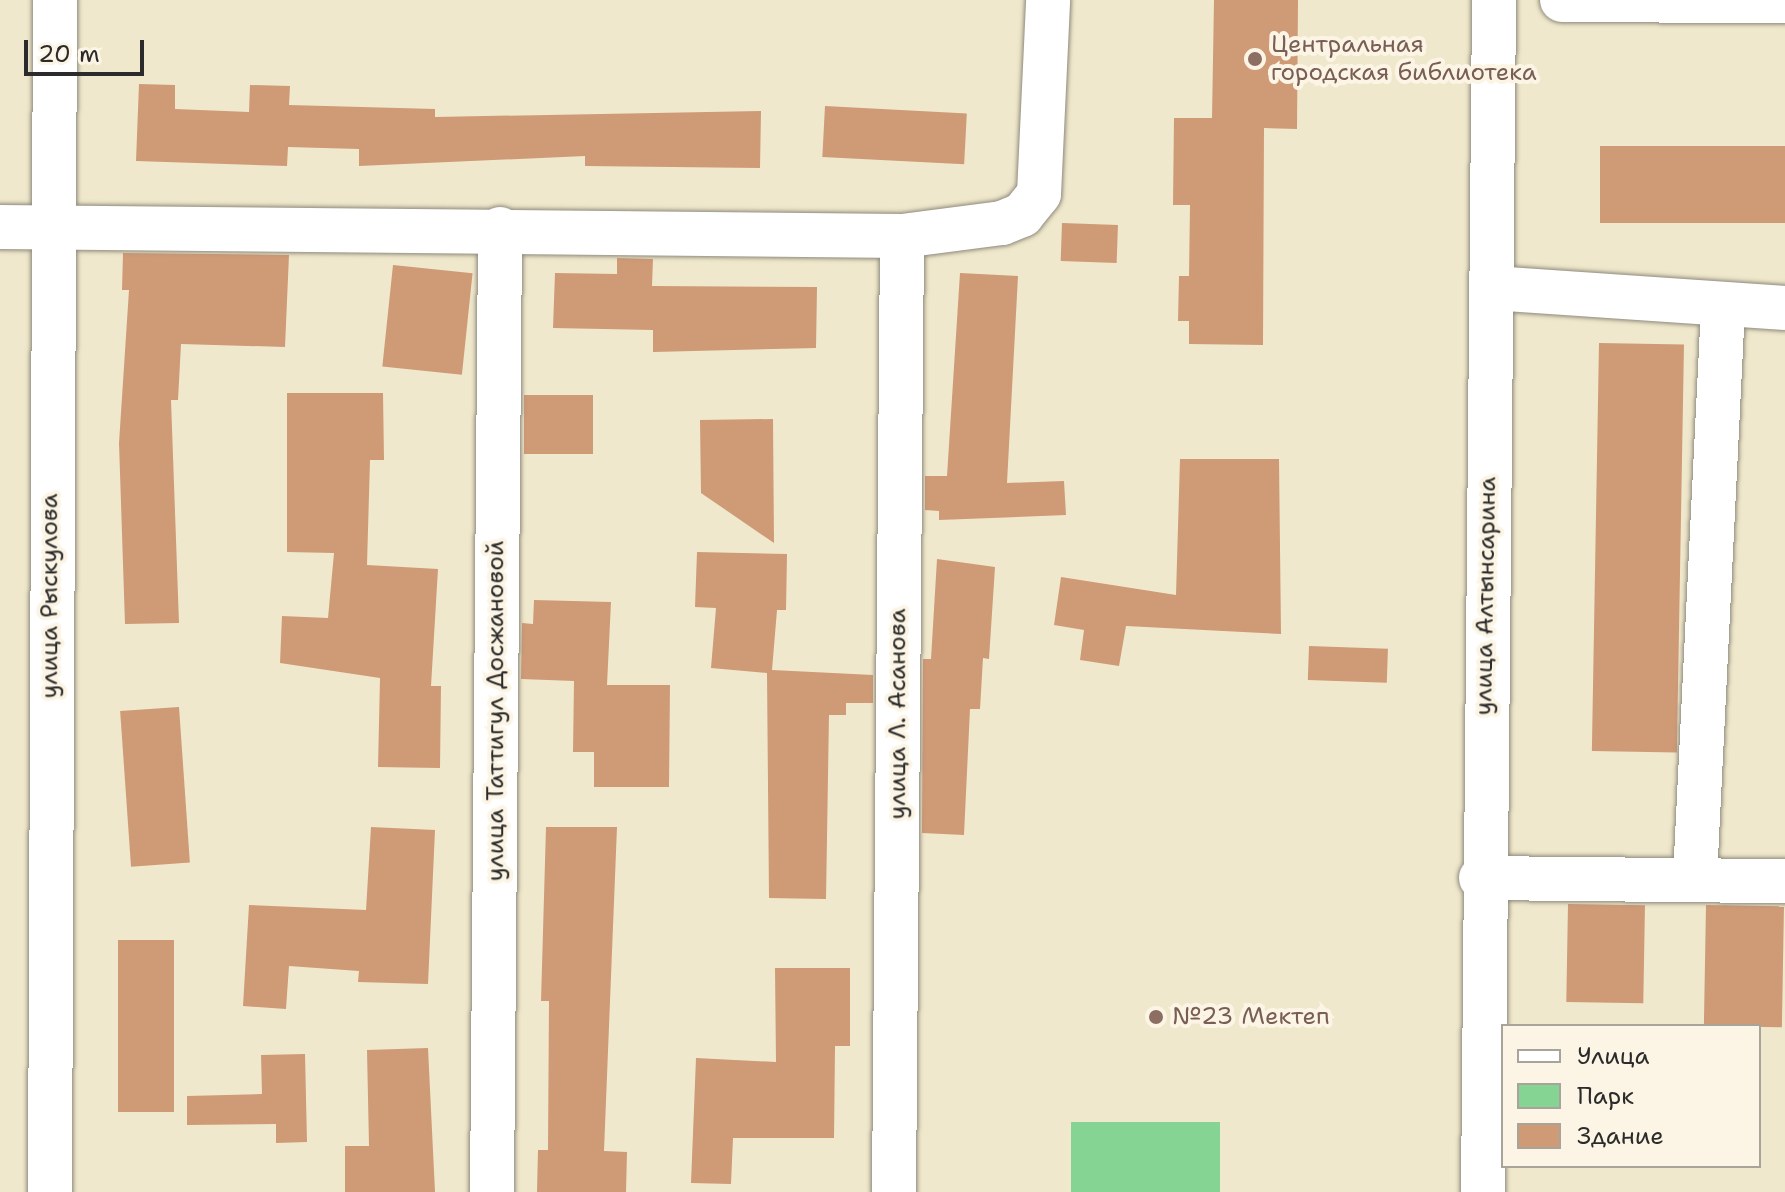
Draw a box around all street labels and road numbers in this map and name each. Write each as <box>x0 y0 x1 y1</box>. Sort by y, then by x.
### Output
street label: улица Алтынсарина <box>1470 476 1502 716</box>
street label: улица Рыскулова <box>36 494 64 698</box>
street label: улица Таттигул Досжановой <box>482 541 510 881</box>
street label: улица Л. Асанова <box>884 609 912 819</box>

